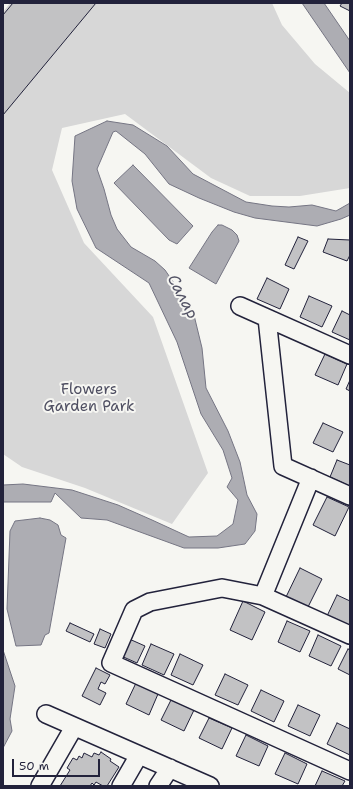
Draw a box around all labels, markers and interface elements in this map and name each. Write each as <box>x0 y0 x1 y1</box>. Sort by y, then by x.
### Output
water label: Салар <box>162 272 202 322</box>
park label: Flowers Garden Park <box>43 381 135 416</box>
scale bar <box>14 751 102 777</box>
text: 50 m <box>19 758 49 774</box>

